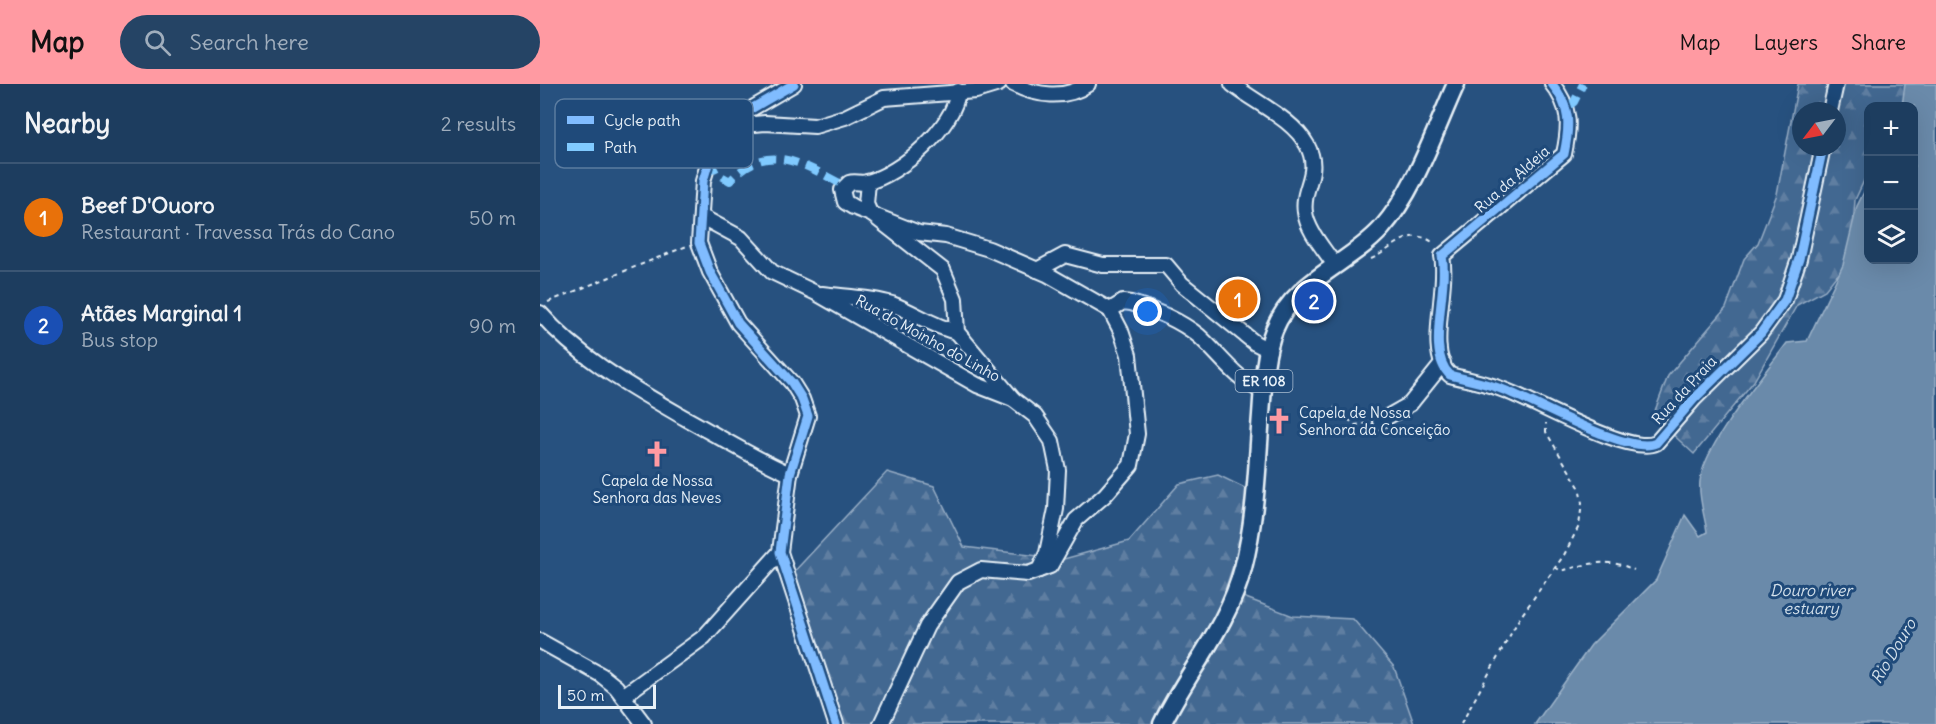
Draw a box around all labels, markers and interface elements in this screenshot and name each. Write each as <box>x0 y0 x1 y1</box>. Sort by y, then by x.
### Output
search box <box>120 15 540 69</box>
text: Map <box>30 24 84 60</box>
icon: search <box>141 26 174 59</box>
text: Search here <box>189 28 309 56</box>
text: Map <box>1680 29 1720 56</box>
text: Layers <box>1753 29 1818 56</box>
text: Share <box>1851 29 1906 56</box>
legend <box>555 99 753 168</box>
north arrow <box>1792 102 1846 156</box>
map controls <box>1864 102 1918 264</box>
button: + <box>1864 102 1918 156</box>
text: Nearby <box>24 107 110 140</box>
text: Cycle path <box>604 110 680 130</box>
text: 2 results <box>441 111 516 136</box>
text: Path <box>604 137 637 157</box>
street label: Rua da Aldeia <box>1471 141 1554 217</box>
button: − <box>1864 156 1918 210</box>
text: Beef D'Ouoro <box>81 191 215 219</box>
text: 1 <box>40 205 47 230</box>
text: 50 m <box>469 205 516 230</box>
button: layers <box>1864 210 1918 264</box>
text: Restaurant · Travessa Trás do Cano <box>81 219 395 244</box>
pin: 1 <box>1218 276 1258 322</box>
pin: 2 <box>1294 278 1334 324</box>
street label: Rua do Moinho do Linho <box>852 290 1004 386</box>
your location <box>1133 297 1162 326</box>
text: Atães Marginal 1 <box>81 299 242 327</box>
text: 2 <box>38 313 49 338</box>
text: 90 m <box>469 313 516 338</box>
text: Bus stop <box>81 327 158 352</box>
street label: Rua da Praia <box>1647 351 1721 428</box>
road number: ER 108 <box>1236 370 1292 392</box>
place label: Capela de Nossa Senhora da Conceição <box>1299 403 1450 439</box>
church icon: Capela de Nossa Senhora da Conceição <box>1264 406 1294 436</box>
church icon: Capela de Nossa Senhora das Neves <box>642 439 672 469</box>
place label: Capela de Nossa Senhora das Neves <box>593 471 721 507</box>
water label: Douro river estuary <box>1770 580 1854 618</box>
water label: Rio Douro <box>1866 614 1921 687</box>
scale bar <box>558 682 656 710</box>
text: 50 m <box>567 685 605 705</box>

